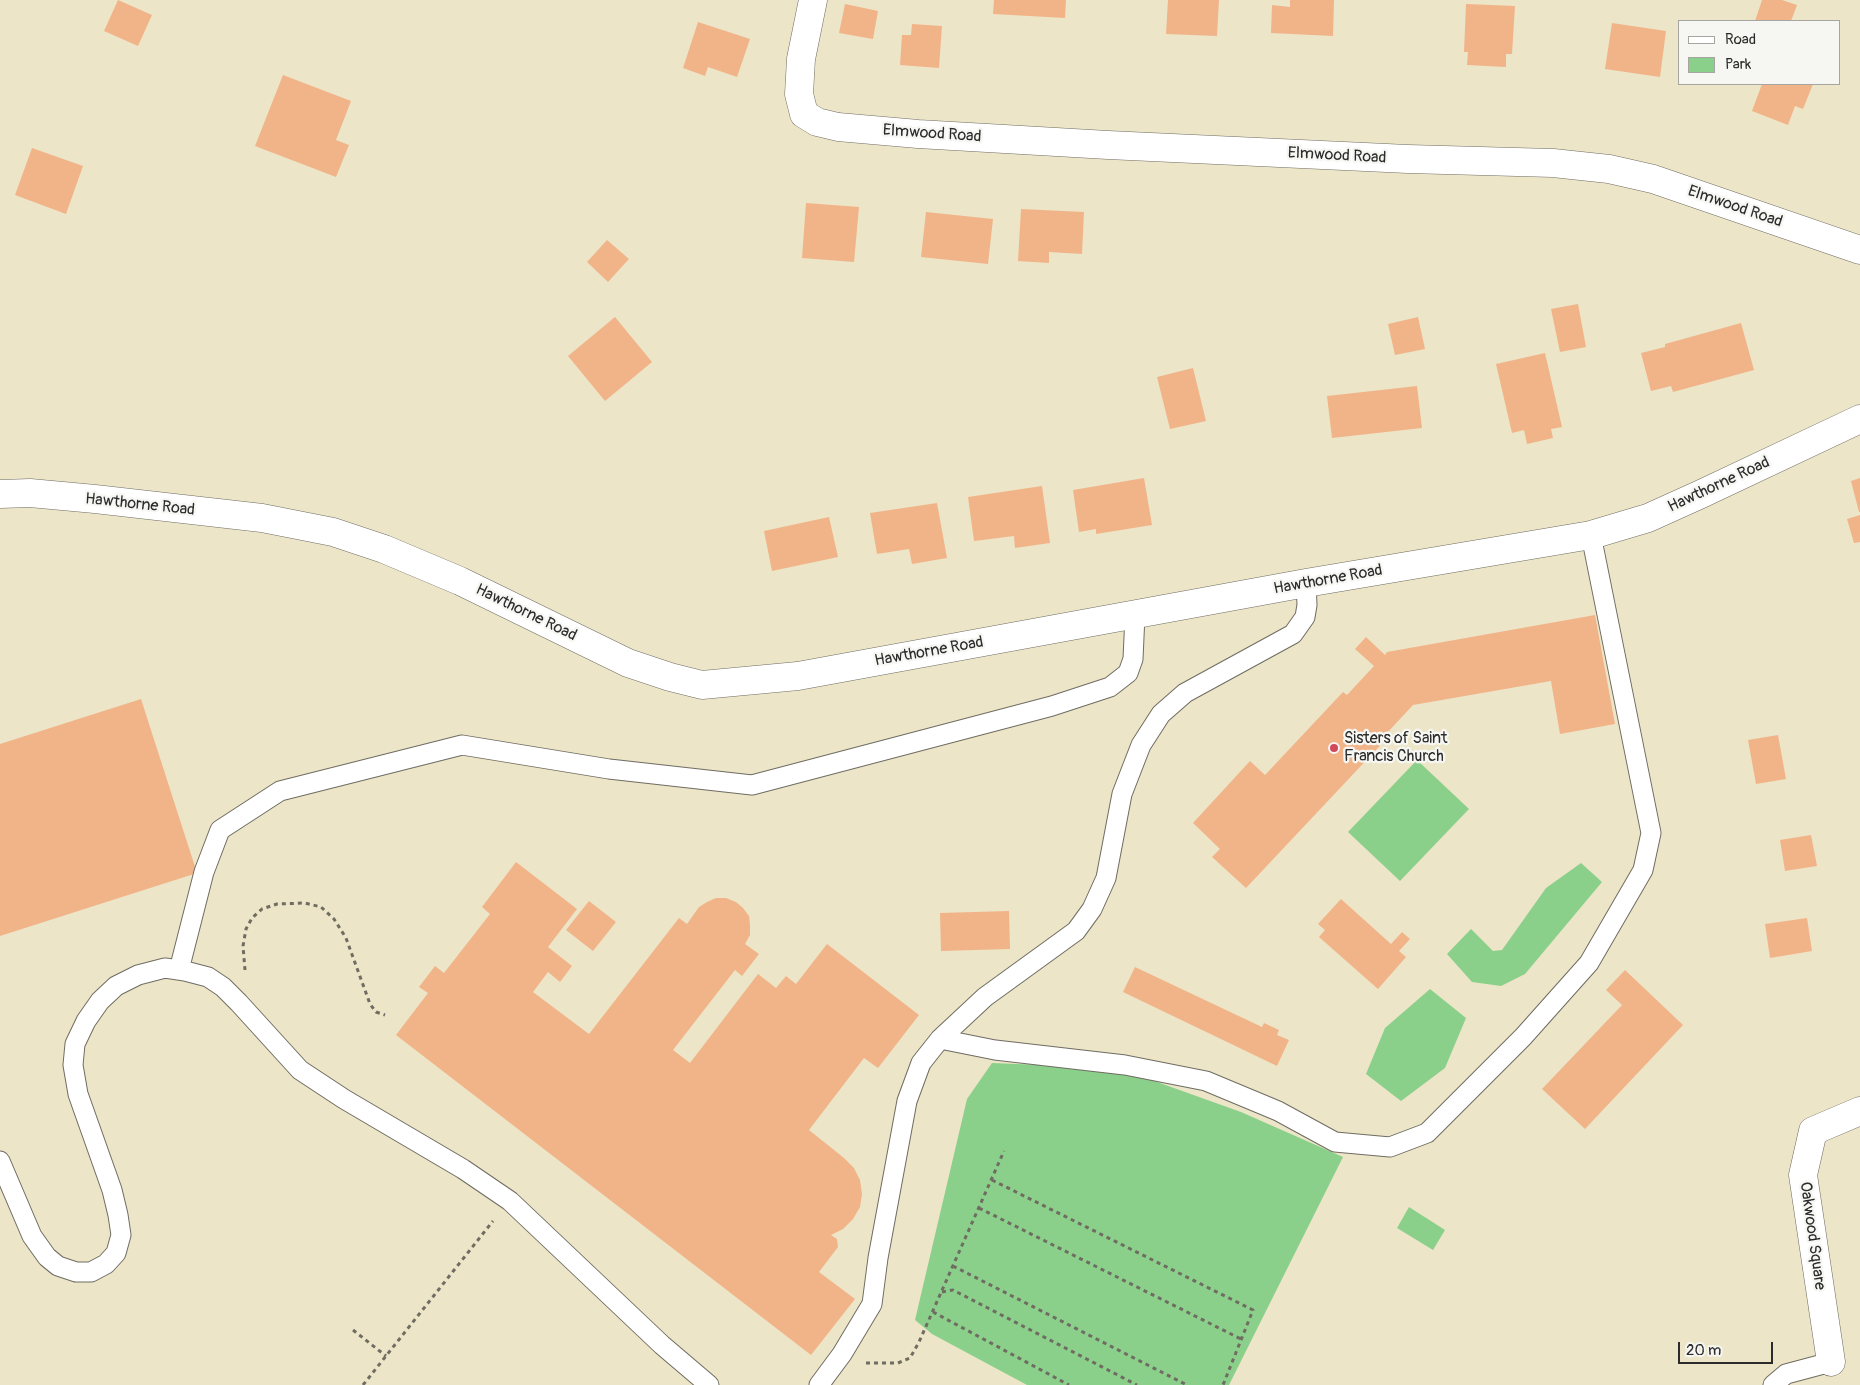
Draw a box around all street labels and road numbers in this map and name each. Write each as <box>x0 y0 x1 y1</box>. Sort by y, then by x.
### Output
street label: Elmwood Road <box>882 121 982 147</box>
street label: Elmwood Road <box>1287 144 1387 168</box>
street label: Elmwood Road <box>1685 182 1785 232</box>
street label: Hawthorne Road <box>1665 453 1773 517</box>
street label: Hawthorne Road <box>84 490 196 520</box>
street label: Hawthorne Road <box>1272 561 1384 599</box>
street label: Hawthorne Road <box>472 580 580 646</box>
street label: Hawthorne Road <box>873 633 985 671</box>
street label: Oakwood Square <box>1795 1181 1829 1291</box>

